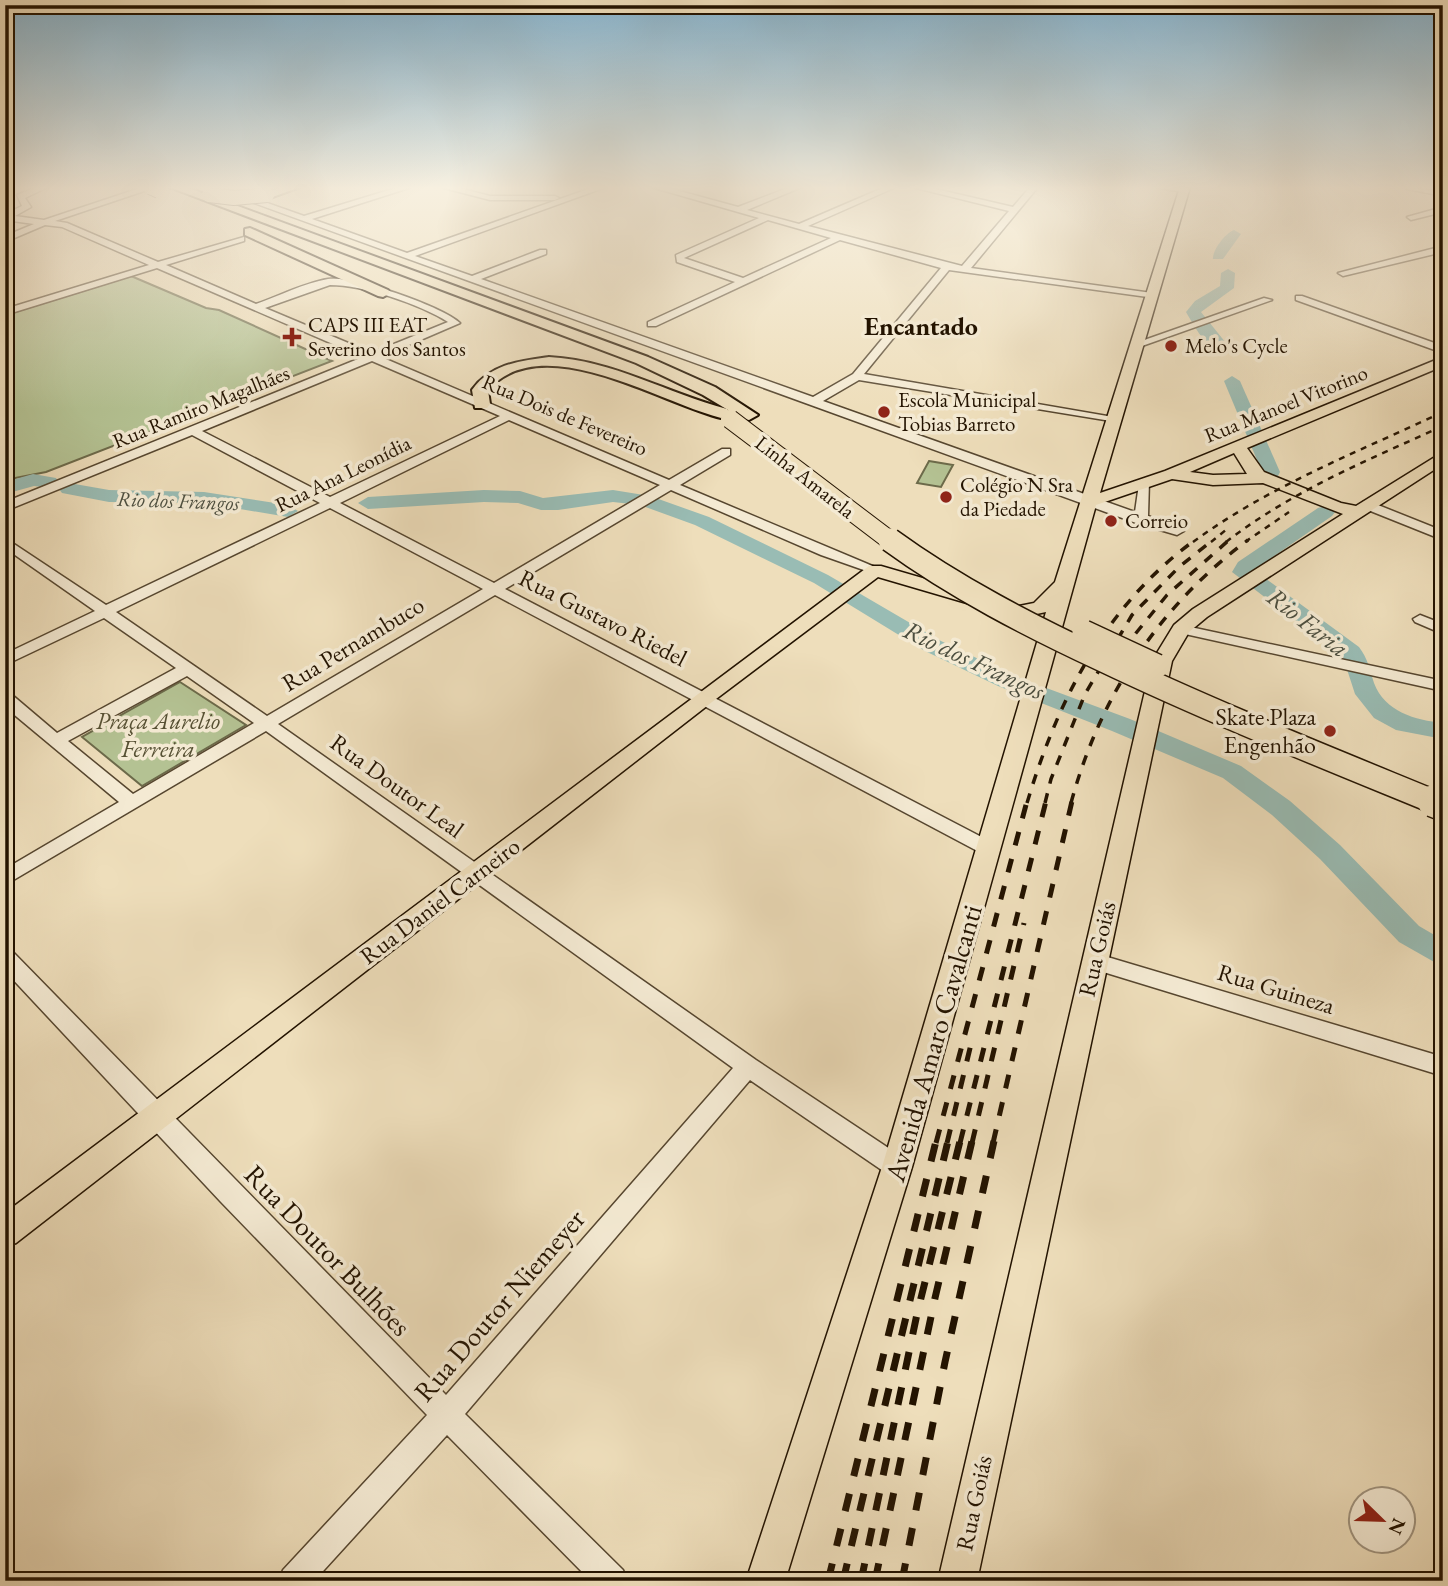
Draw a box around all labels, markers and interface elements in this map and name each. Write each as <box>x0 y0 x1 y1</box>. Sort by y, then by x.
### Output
district label: Encantado <box>864 309 978 343</box>
place label: CAPS III EAT Severino dos Santos <box>308 311 466 362</box>
marker: CAPS III EAT Severino dos Santos <box>282 327 302 347</box>
place label: Melo's Cycle <box>1185 332 1288 359</box>
marker: Melo's Cycle <box>1163 338 1179 354</box>
street label: Rua Manoel Vitorino <box>1200 358 1371 449</box>
street label: Rua Ramiro Magalhães <box>108 359 294 454</box>
street label: Rua Dois de Fevereiro <box>478 368 652 462</box>
place label: Escola Municipal Tobias Barreto <box>898 386 1036 437</box>
marker: Escola Municipal Tobias Barreto <box>876 404 892 420</box>
street label: Rua Ana Leonídia <box>270 429 416 518</box>
street label: Linha Amarela <box>750 429 861 524</box>
place label: Colégio N Sra da Piedade <box>960 471 1074 522</box>
water label: Rio dos Frangos <box>116 485 240 516</box>
marker: Colégio N Sra da Piedade <box>938 489 954 505</box>
place label: Correio <box>1125 507 1188 534</box>
marker: Correio <box>1103 513 1119 529</box>
street label: Rua Gustavo Riedel <box>514 562 693 673</box>
water label: Rio Faria <box>1260 579 1356 665</box>
street label: Rua Pernambuco <box>276 589 430 698</box>
water label: Rio dos Frangos <box>898 613 1051 708</box>
place label: Skate Plaza Engenhão <box>1216 701 1316 760</box>
park label: Praça Aurelio Ferreira <box>96 705 220 764</box>
marker: Skate Plaza Engenhão <box>1322 723 1338 739</box>
street label: Rua Doutor Leal <box>324 727 470 845</box>
street label: Rua Daniel Carneiro <box>353 830 526 971</box>
street label: Rua Goiás <box>1071 898 1122 1000</box>
street label: Avenida Amaro Cavalcanti <box>876 900 990 1187</box>
street label: Rua Guineza <box>1214 956 1339 1021</box>
street label: Rua Doutor Bulhões <box>237 1157 419 1343</box>
street label: Rua Doutor Niemeyer <box>406 1201 593 1409</box>
street label: Rua Goiás <box>948 1452 999 1553</box>
north arrow <box>1346 1484 1416 1554</box>
text: N <box>1382 1514 1412 1539</box>

